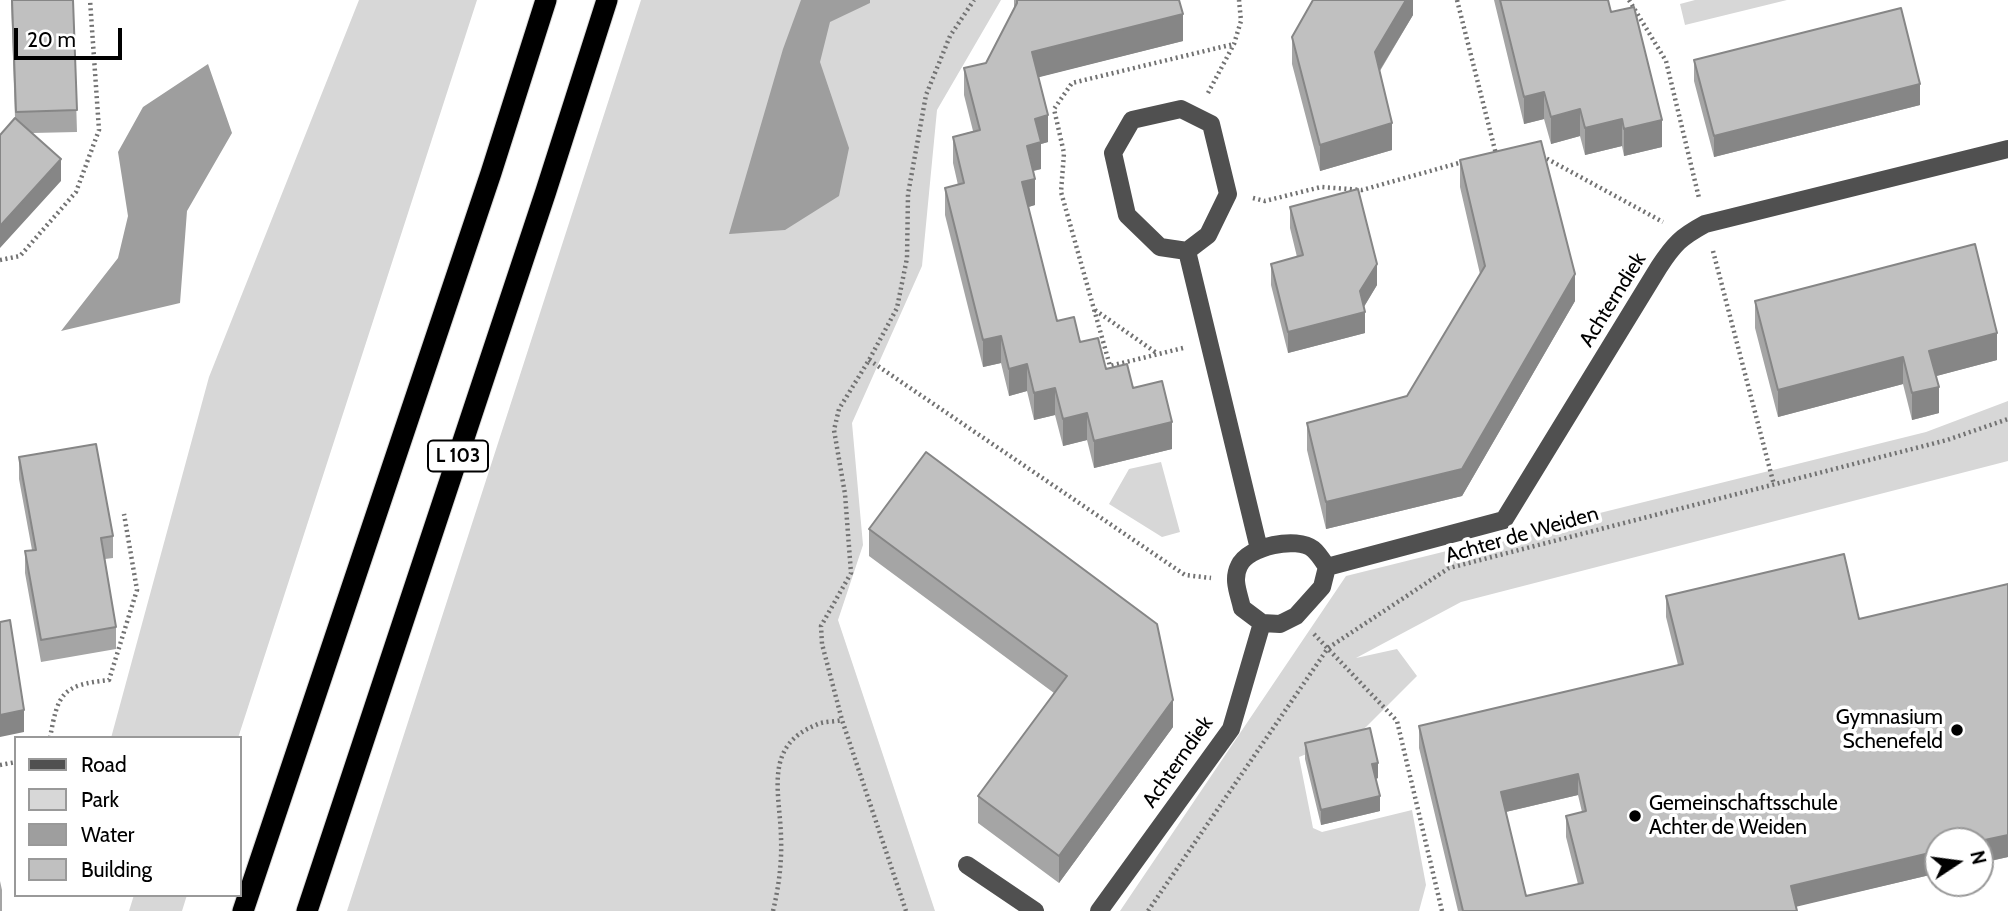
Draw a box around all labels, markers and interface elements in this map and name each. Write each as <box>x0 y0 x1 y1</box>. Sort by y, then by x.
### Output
scale bar <box>18 14 126 58</box>
text: 20 m <box>27 27 76 52</box>
street label: Achterndiek <box>1574 248 1652 352</box>
road number: L 103 <box>428 440 488 471</box>
street label: Achter de Weiden <box>1443 501 1601 569</box>
place label: Gymnasium Schenefeld <box>1836 705 1943 755</box>
street label: Achterndiek <box>1137 711 1219 813</box>
marker: Gymnasium Schenefeld <box>1949 722 1965 738</box>
legend <box>14 736 242 897</box>
text: Road <box>81 752 127 777</box>
text: Park <box>81 787 119 812</box>
place label: Gemeinschaftsschule Achter de Weiden <box>1649 791 1838 841</box>
marker: Gemeinschaftsschule Achter de Weiden <box>1627 808 1643 824</box>
text: Water <box>81 822 134 847</box>
north arrow <box>1924 827 1994 897</box>
text: N <box>1965 848 1991 867</box>
text: Building <box>81 857 152 882</box>

